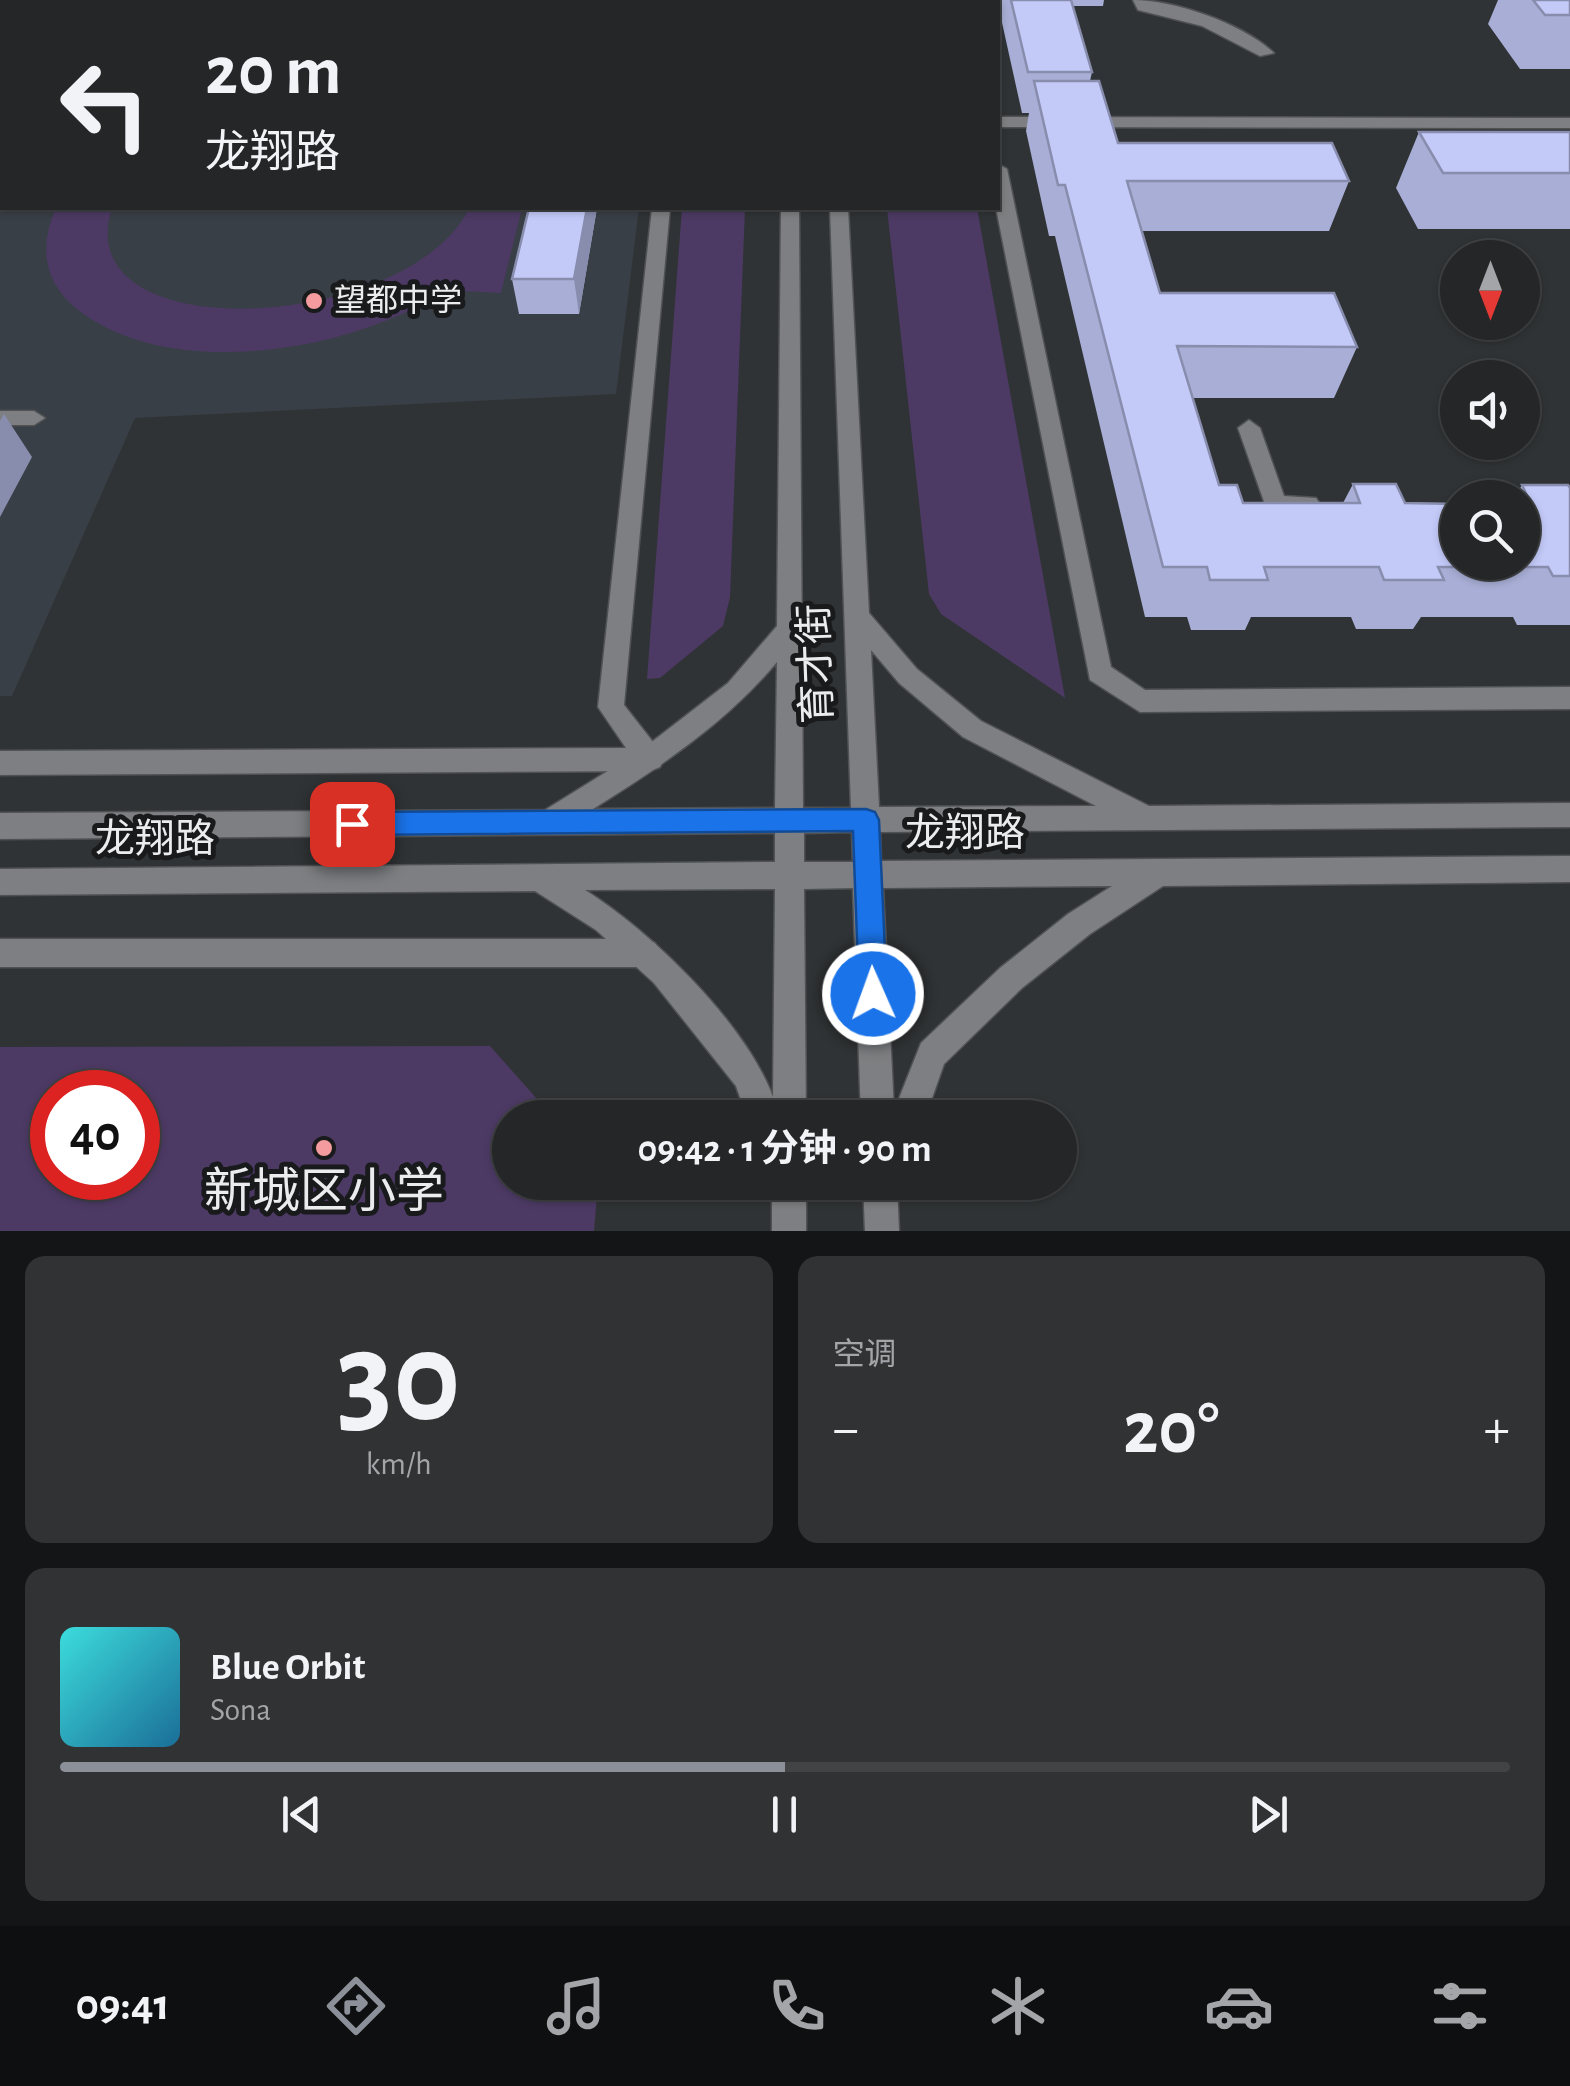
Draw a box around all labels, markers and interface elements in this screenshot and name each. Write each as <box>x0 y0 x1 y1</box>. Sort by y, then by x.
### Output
text: 20 m <box>205 37 342 107</box>
icon: left <box>40 40 170 170</box>
text: 龙翔路 <box>205 131 340 176</box>
north arrow <box>1440 240 1540 340</box>
map controls <box>1440 240 1540 580</box>
place label: 望都中学 <box>334 284 462 317</box>
marker: 望都中学 <box>303 290 325 312</box>
button: sound <box>1440 360 1540 460</box>
button: search <box>1440 480 1540 580</box>
street label: 育才街 <box>793 603 839 725</box>
pin <box>310 782 395 867</box>
icon: arrive <box>325 797 380 852</box>
street label: 龙翔路 <box>905 812 1025 854</box>
street label: 龙翔路 <box>95 818 215 860</box>
position arrow <box>821 942 925 1046</box>
speed limit sign: 40 <box>30 1070 160 1200</box>
text: 09:42 · 1 分钟 · 90 m <box>637 1131 932 1169</box>
marker: 新城区小学 <box>313 1137 335 1159</box>
place label: 新城区小学 <box>204 1166 444 1217</box>
text: 30 <box>337 1315 461 1445</box>
text: 空调 <box>833 1339 897 1371</box>
text: 20° <box>1123 1392 1219 1467</box>
text: − <box>833 1402 859 1457</box>
text: + <box>1484 1402 1510 1457</box>
text: km/h <box>366 1448 432 1480</box>
text: Blue Orbit <box>210 1649 365 1687</box>
text: Sona <box>210 1694 271 1726</box>
icon: previous <box>274 1787 329 1842</box>
icon: pause <box>757 1787 812 1842</box>
icon: next <box>1241 1787 1296 1842</box>
icon: directions <box>321 1971 391 2041</box>
icon: music <box>541 1971 611 2041</box>
icon: phone <box>762 1971 832 2041</box>
icon: climate <box>983 1971 1053 2041</box>
icon: car <box>1204 1971 1274 2041</box>
icon: filters <box>1425 1971 1495 2041</box>
text: 09:41 <box>75 1983 170 2028</box>

